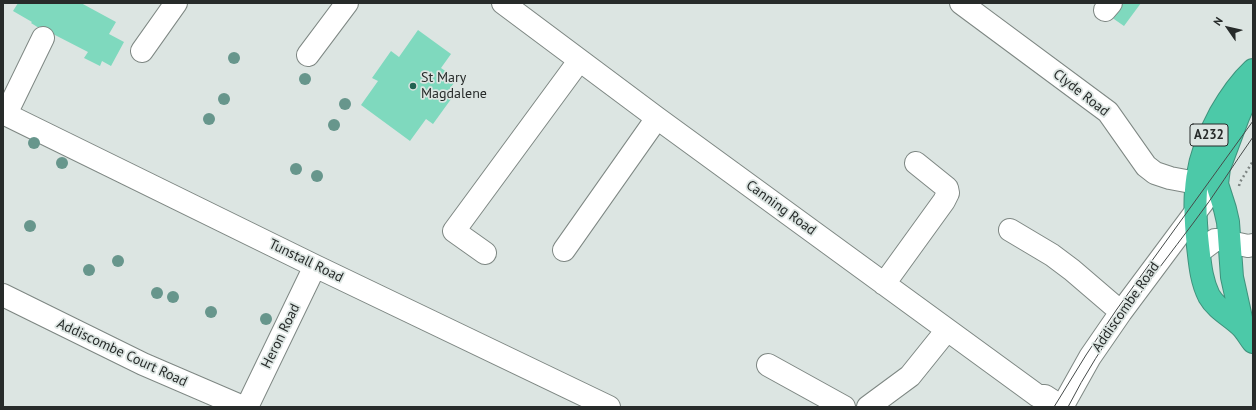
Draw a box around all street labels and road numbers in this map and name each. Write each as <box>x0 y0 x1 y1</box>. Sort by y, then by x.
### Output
street label: Clyde Road <box>1050 66 1112 120</box>
road number: A232 <box>1190 124 1228 146</box>
street label: Canning Road <box>743 177 819 239</box>
street label: Tunstall Road <box>266 236 346 286</box>
street label: Addiscombe Road <box>1089 259 1163 355</box>
street label: Heron Road <box>258 301 304 371</box>
street label: Addiscombe Court Road <box>54 315 190 391</box>

